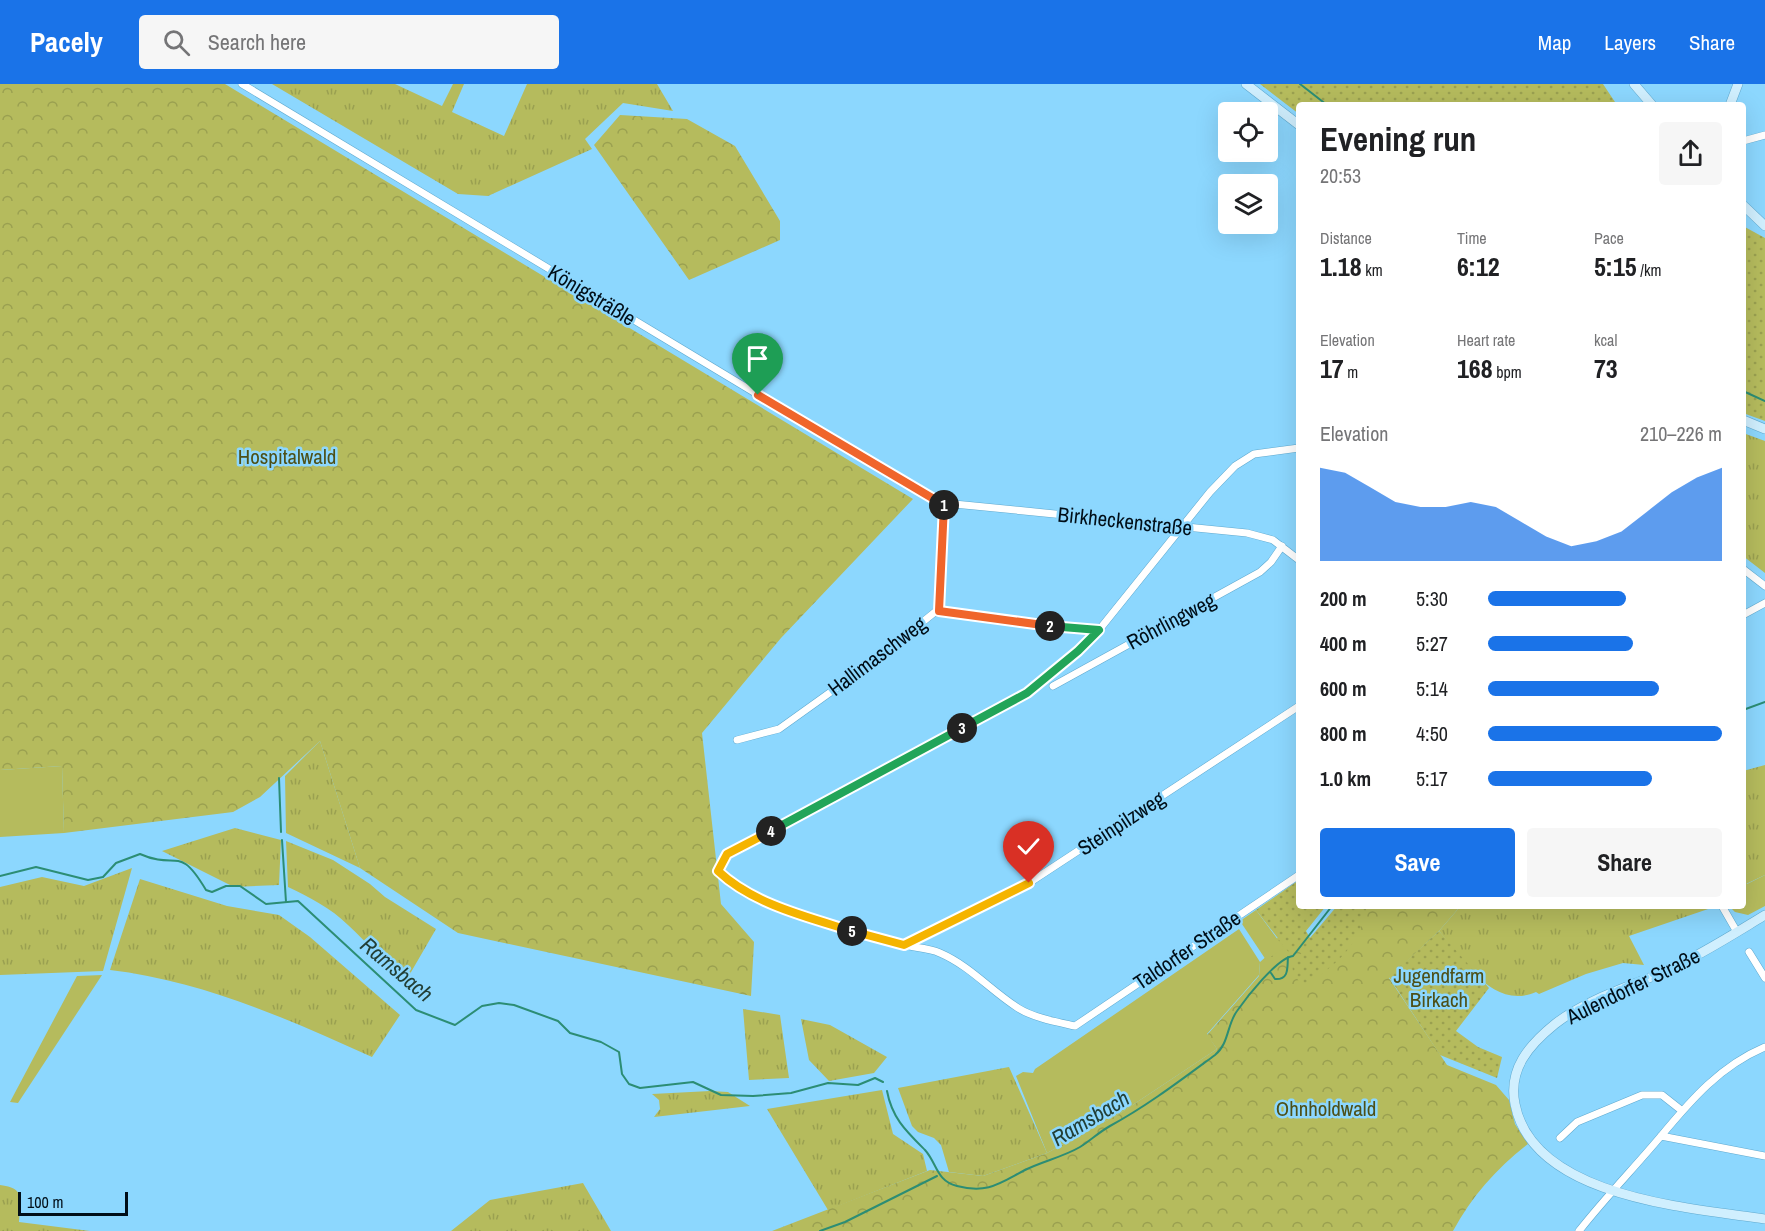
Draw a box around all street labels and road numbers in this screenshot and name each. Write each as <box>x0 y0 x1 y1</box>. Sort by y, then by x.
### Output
street label: Königsträßle <box>543 257 641 333</box>
street label: Birkheckenstraße <box>1056 500 1194 542</box>
street label: Röhrlingweg <box>1122 585 1221 656</box>
street label: Hallimaschweg <box>822 609 933 703</box>
street label: Steinpilzweg <box>1072 784 1171 862</box>
street label: Taldorfer Straße <box>1128 903 1246 997</box>
street label: Aulendorfer Straße <box>1560 941 1705 1031</box>

